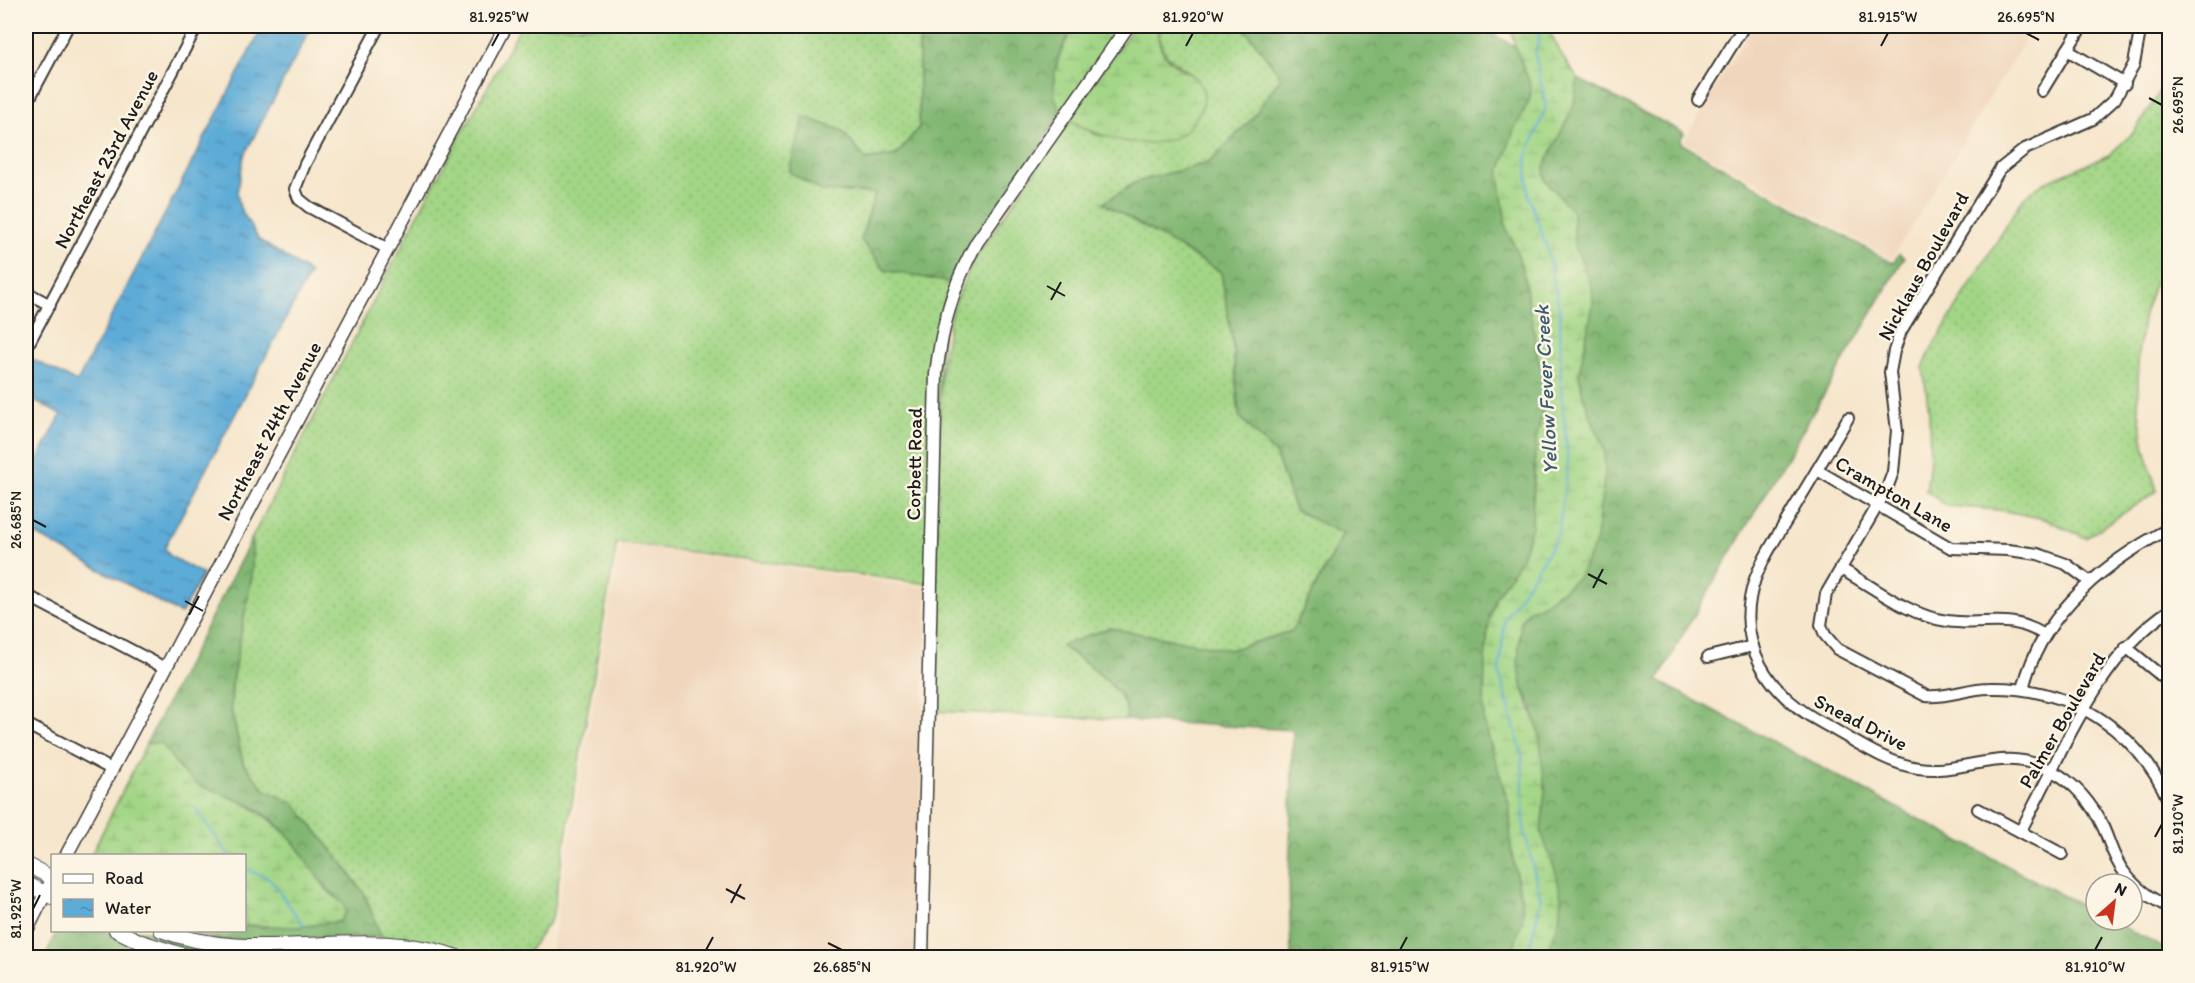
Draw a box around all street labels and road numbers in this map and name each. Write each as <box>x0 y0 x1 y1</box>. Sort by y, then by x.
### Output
street label: Northeast 23rd Avenue <box>49 66 163 252</box>
street label: Nicklaus Boulevard <box>1872 187 1974 344</box>
street label: Northeast 24th Avenue <box>212 337 326 525</box>
street label: Corbett Road <box>901 407 927 521</box>
street label: Crampton Lane <box>1831 451 1957 537</box>
street label: Palmer Boulevard <box>2013 648 2111 792</box>
street label: Snead Drive <box>1810 688 1912 756</box>

